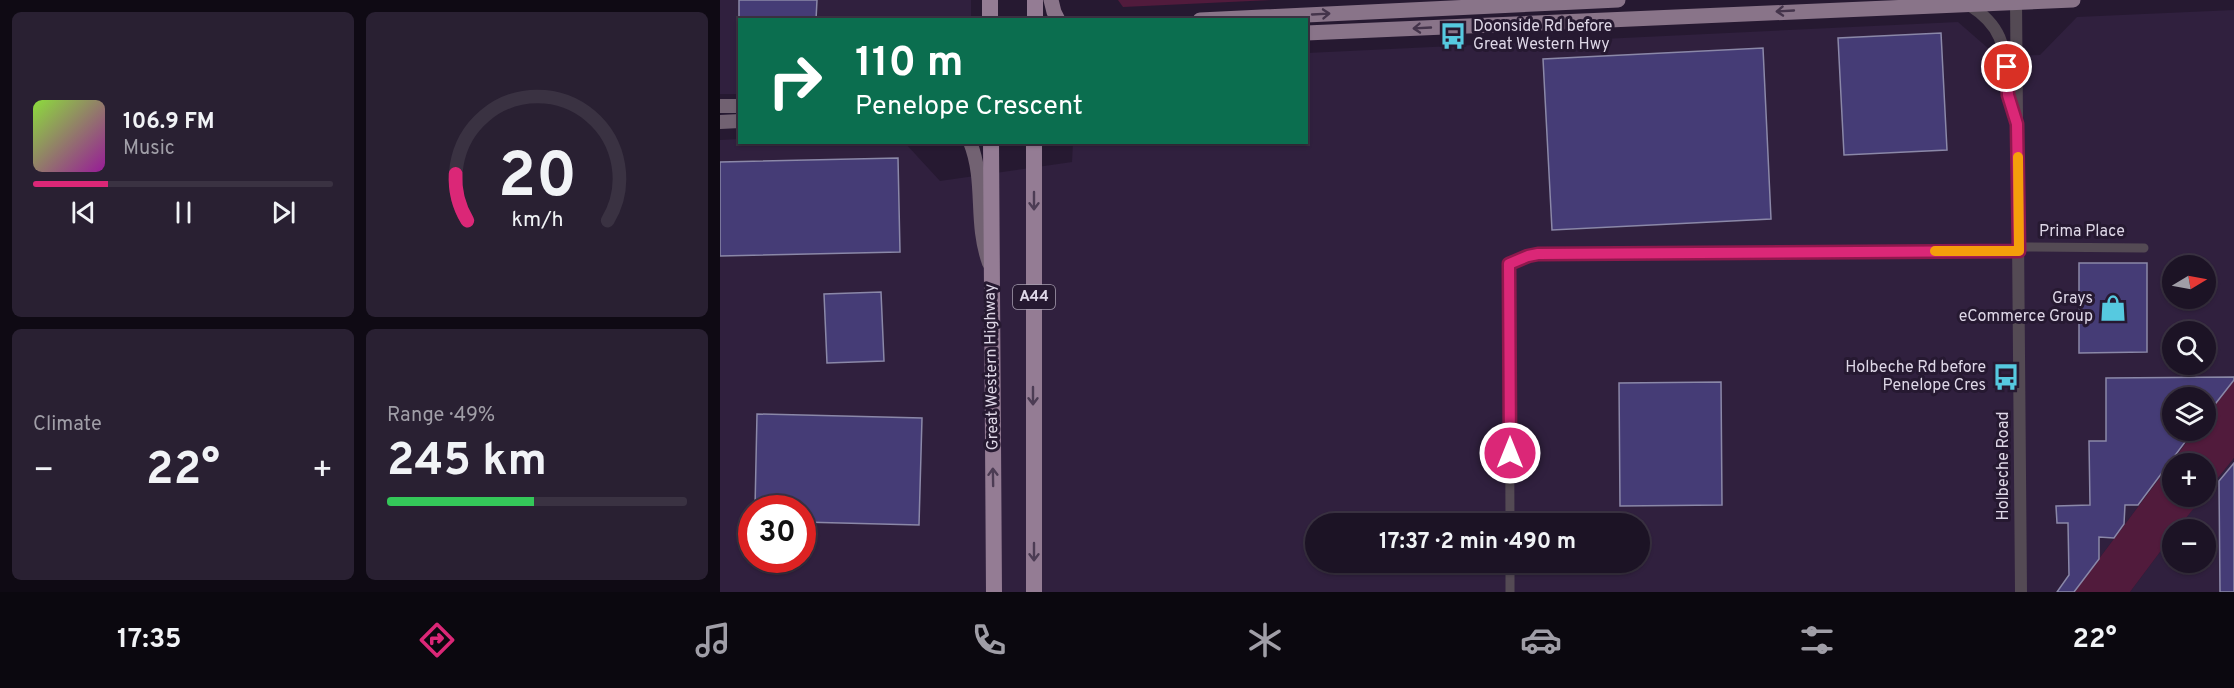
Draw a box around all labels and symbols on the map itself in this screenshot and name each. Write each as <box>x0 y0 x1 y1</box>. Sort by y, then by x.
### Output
one-way arrow <box>1775 6 1795 17</box>
one-way arrow <box>1311 8 1331 19</box>
place label: Doonside Rd before Great Western Hwy <box>1473 17 1612 55</box>
bus stop icon: Doonside Rd before Great Western Hwy <box>1438 21 1468 51</box>
one-way arrow <box>1413 22 1433 33</box>
pin <box>1981 41 2032 92</box>
one-way arrow <box>1028 190 1040 210</box>
street label: Prima Place <box>2039 222 2125 242</box>
north arrow <box>2162 255 2216 309</box>
street label: Great Western Highway <box>981 283 1003 451</box>
road number: A44 <box>1013 285 1055 309</box>
place label: Grays eCommerce Group <box>1959 289 2093 327</box>
shop icon: Grays eCommerce Group <box>2098 293 2128 323</box>
place label: Holbeche Rd before Penelope Cres <box>1845 358 1986 396</box>
bus stop icon: Holbeche Rd before Penelope Cres <box>1991 362 2021 392</box>
one-way arrow <box>1027 385 1039 405</box>
street label: Holbeche Road <box>1994 411 2014 521</box>
position arrow <box>1478 421 1542 485</box>
one-way arrow <box>987 468 999 488</box>
speed limit sign: 30 <box>738 495 816 573</box>
one-way arrow <box>1028 541 1040 561</box>

